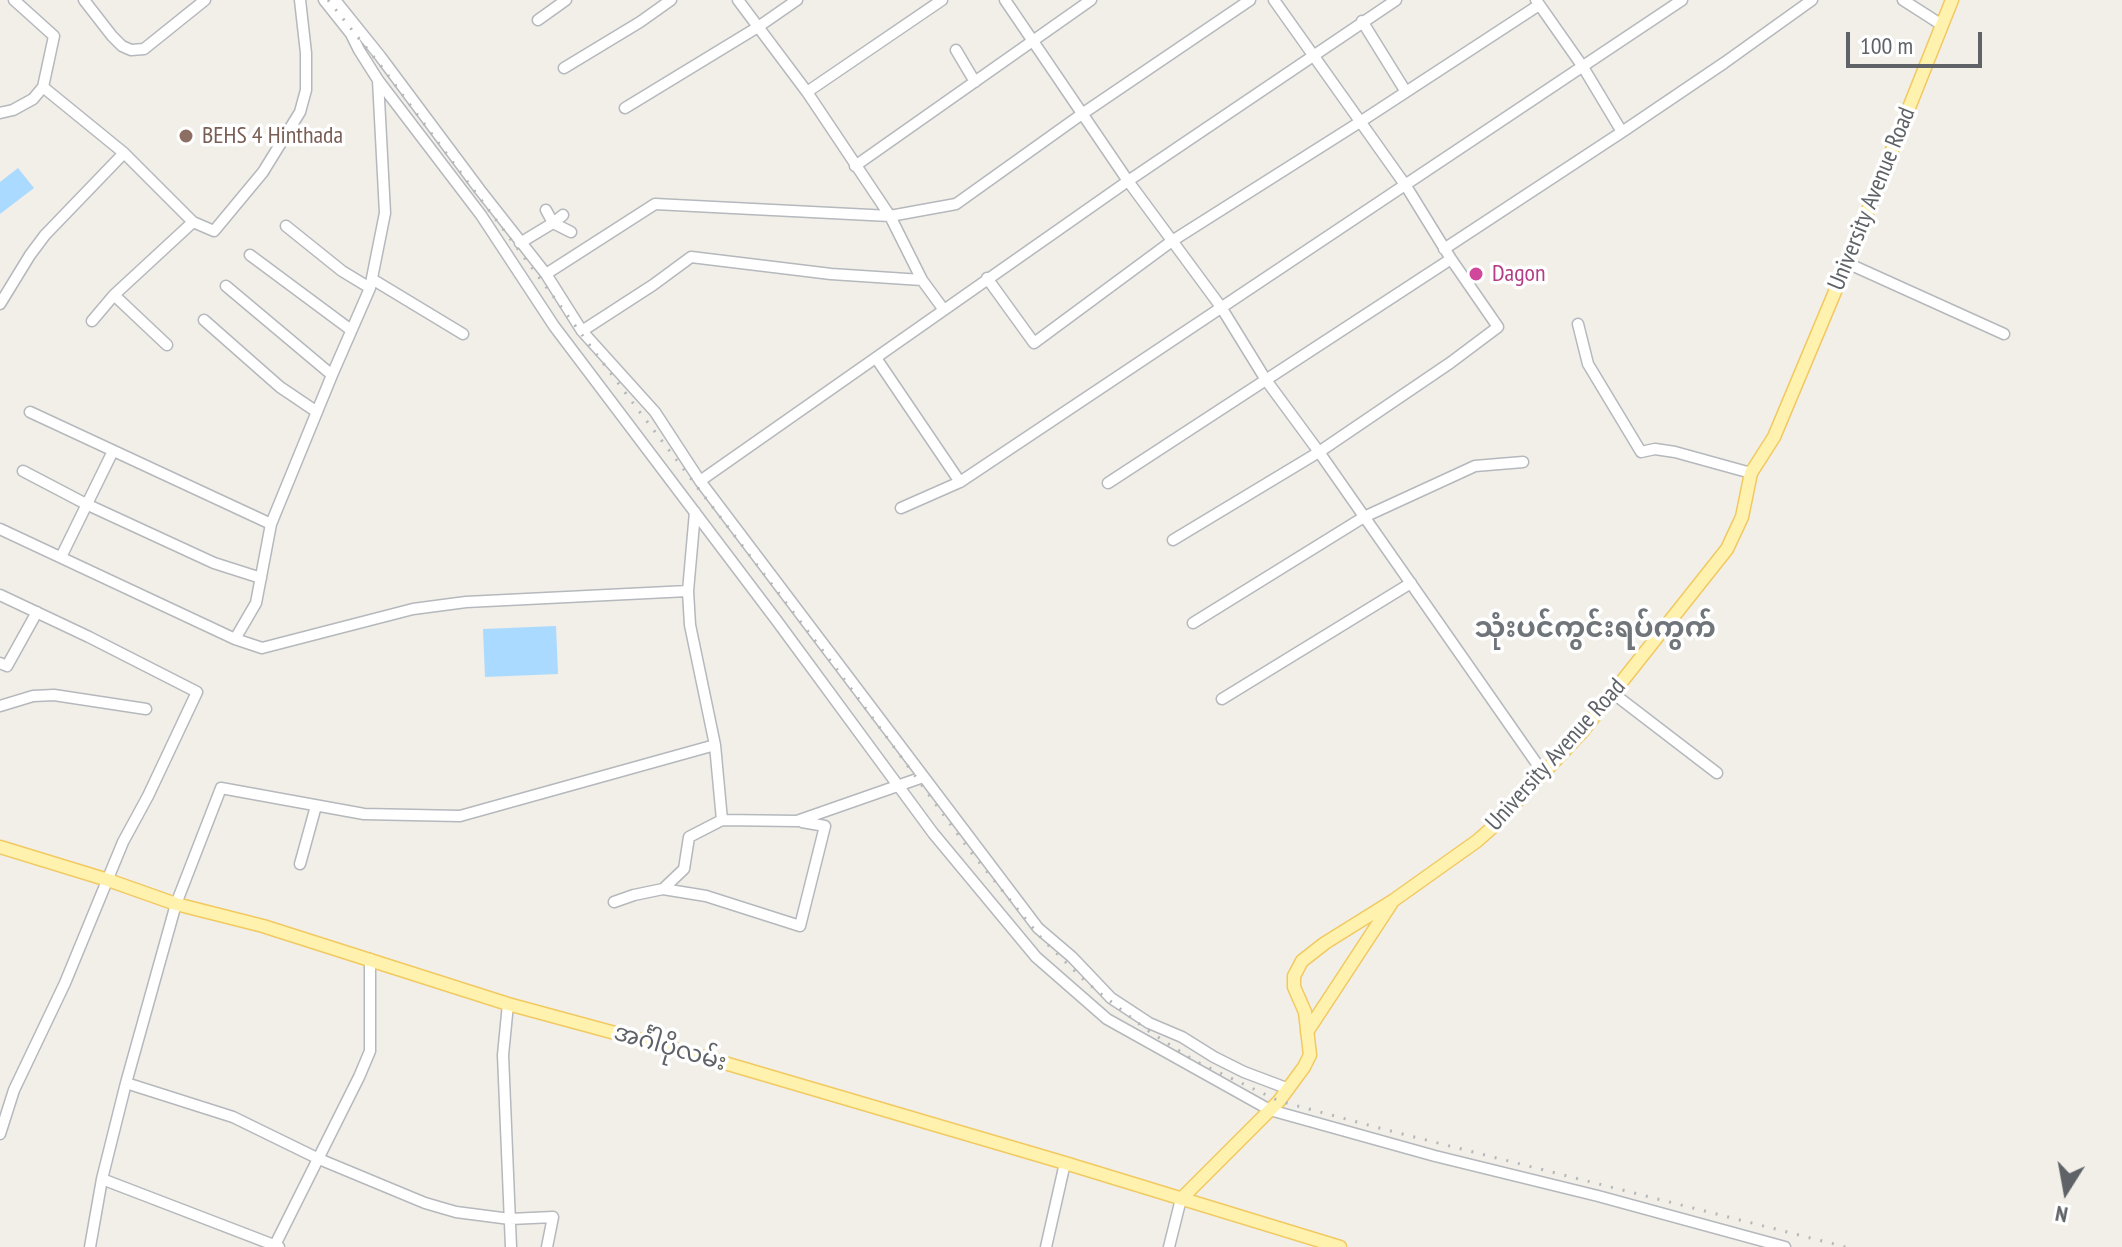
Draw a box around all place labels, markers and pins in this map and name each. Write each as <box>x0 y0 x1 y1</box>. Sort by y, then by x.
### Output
place label: BEHS 4 Hinthada <box>202 122 343 150</box>
marker: BEHS 4 Hinthada <box>177 127 195 145</box>
place label: Dagon <box>1492 260 1545 288</box>
marker: Dagon <box>1467 265 1485 283</box>

